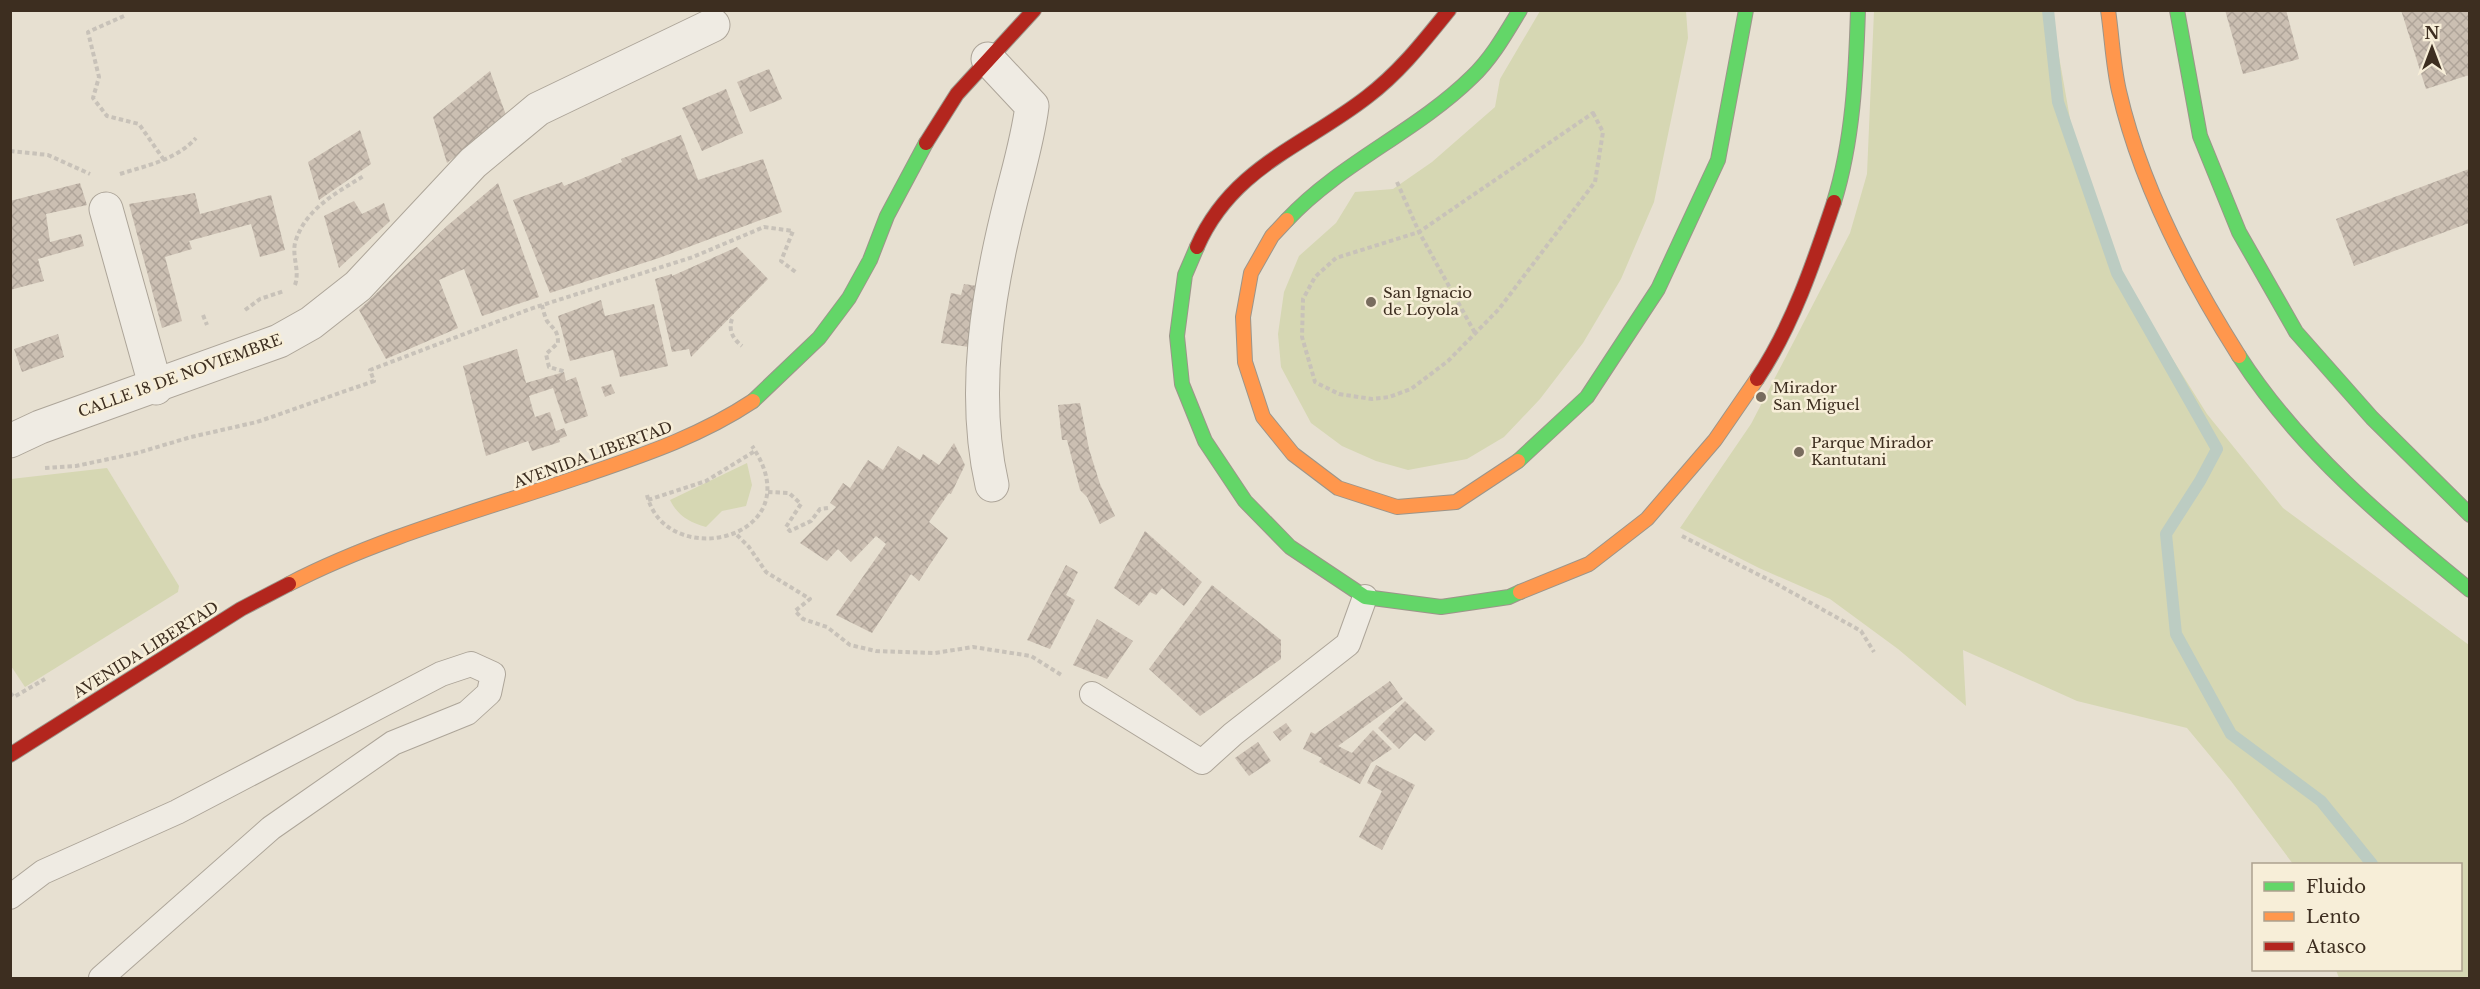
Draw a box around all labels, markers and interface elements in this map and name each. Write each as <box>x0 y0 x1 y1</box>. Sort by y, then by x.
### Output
north arrow <box>2402 18 2462 78</box>
text: N <box>2424 23 2440 43</box>
place label: San Ignacio de Loyola <box>1383 283 1472 319</box>
marker: San Ignacio de Loyola <box>1364 295 1378 309</box>
street label: CALLE 18 DE NOVIEMBRE <box>75 330 284 421</box>
place label: Mirador San Miguel <box>1773 378 1860 414</box>
marker: Mirador San Miguel <box>1754 390 1768 404</box>
street label: AVENIDA LIBERTAD <box>510 417 675 492</box>
place label: Parque Mirador Kantutani <box>1811 433 1934 469</box>
marker: Parque Mirador Kantutani <box>1792 445 1806 459</box>
street label: AVENIDA LIBERTAD <box>69 597 222 703</box>
legend <box>2252 863 2462 971</box>
text: Fluido <box>2306 876 2366 898</box>
text: Lento <box>2306 906 2360 928</box>
text: Atasco <box>2305 936 2366 958</box>

